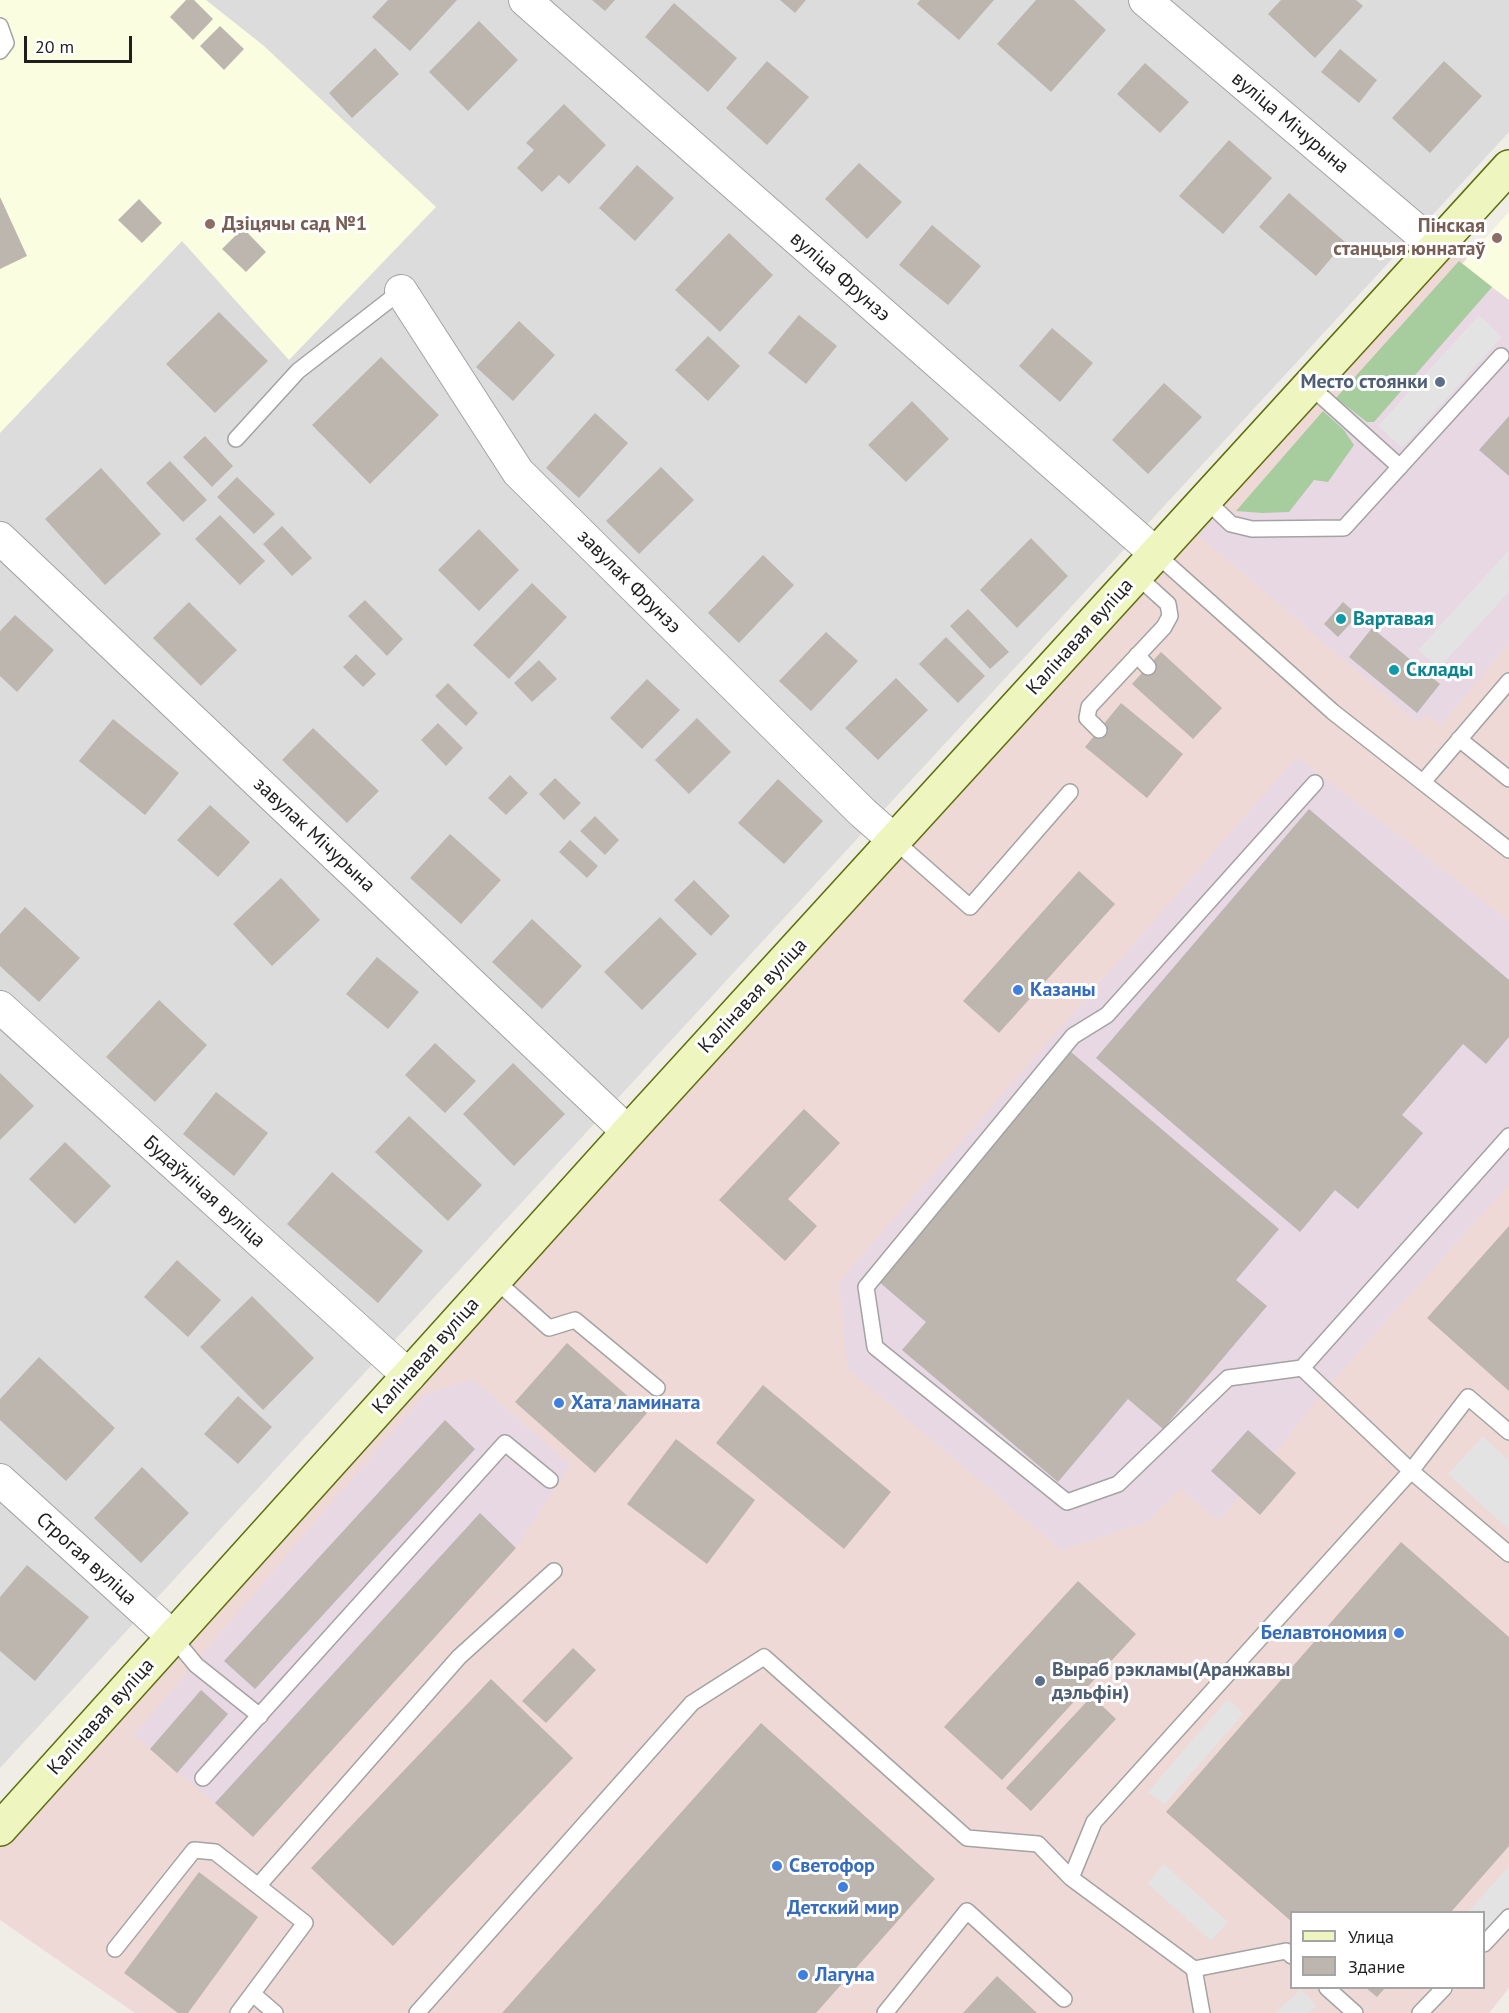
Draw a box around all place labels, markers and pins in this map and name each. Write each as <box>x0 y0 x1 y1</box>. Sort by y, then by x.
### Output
place label: Дзіцячы сад №1 <box>222 212 367 236</box>
place label: Пінская станцыя юннатаў <box>1333 214 1485 261</box>
marker: Дзіцячы сад №1 <box>203 217 217 231</box>
marker: Пінская станцыя юннатаў <box>1490 231 1504 245</box>
place label: Место стоянки <box>1300 370 1428 394</box>
marker: Место стоянки <box>1433 375 1447 389</box>
place label: Вартавая <box>1353 607 1434 631</box>
marker: Вартавая <box>1334 612 1348 626</box>
place label: Склады <box>1406 658 1473 682</box>
marker: Склады <box>1387 663 1401 677</box>
place label: Казаны <box>1030 978 1096 1002</box>
marker: Казаны <box>1011 983 1025 997</box>
place label: Хата ламината <box>571 1391 700 1415</box>
marker: Хата ламината <box>552 1396 566 1410</box>
place label: Белавтономия <box>1261 1621 1387 1645</box>
marker: Белавтономия <box>1392 1626 1406 1640</box>
place label: Выраб рэкламы(Аранжавы дэльфін) <box>1052 1658 1290 1705</box>
marker: Выраб рэкламы(Аранжавы дэльфін) <box>1033 1674 1047 1688</box>
place label: Светофор <box>789 1854 875 1878</box>
marker: Светофор <box>770 1859 784 1873</box>
marker: Детский мир <box>836 1880 850 1894</box>
place label: Детский мир <box>787 1896 899 1920</box>
place label: Лагуна <box>815 1963 875 1987</box>
marker: Лагуна <box>796 1968 810 1982</box>

